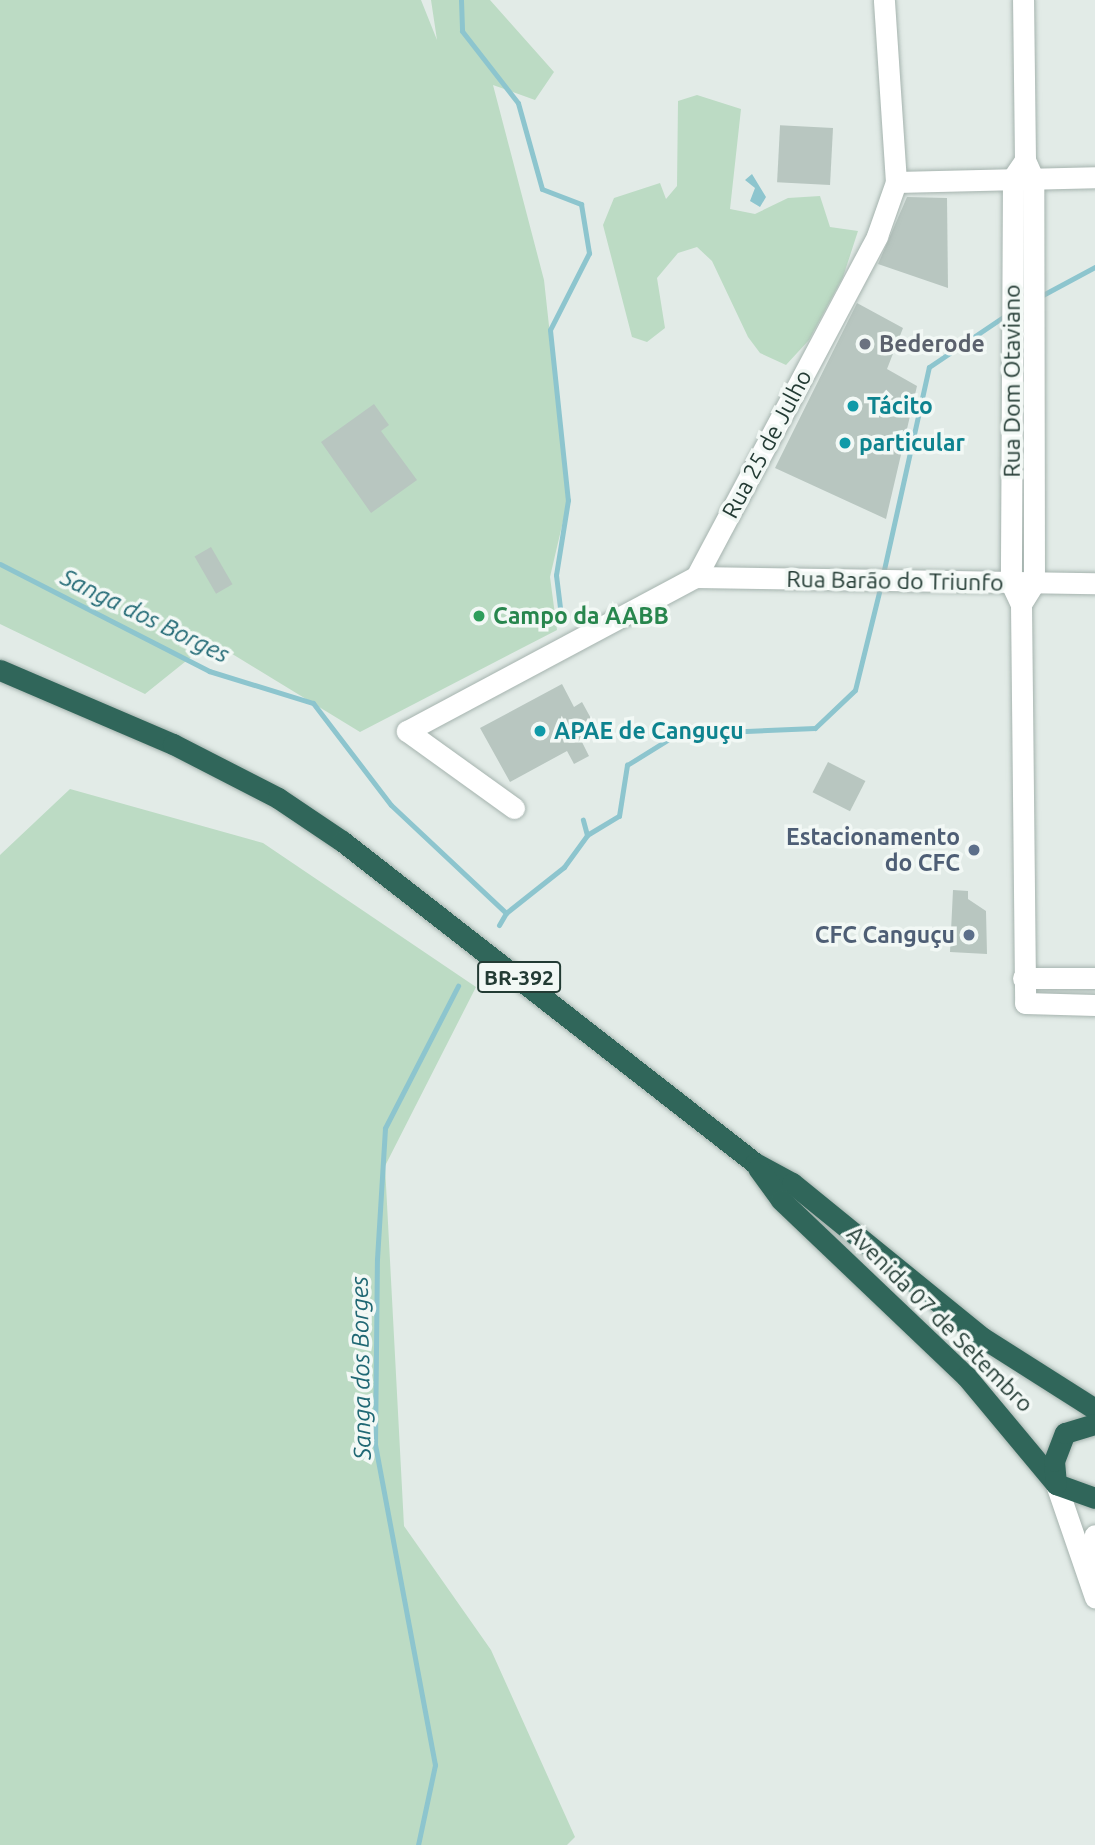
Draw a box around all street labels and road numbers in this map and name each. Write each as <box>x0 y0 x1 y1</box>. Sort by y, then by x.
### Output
street label: Rua Dom Otaviano <box>998 284 1026 478</box>
street label: Rua 25 de Julho <box>716 365 818 523</box>
street label: Rua Barão do Triunfo <box>786 565 1004 597</box>
road number: BR-392 <box>477 960 561 995</box>
street label: Avenida 07 de Setembro <box>841 1220 1039 1418</box>

